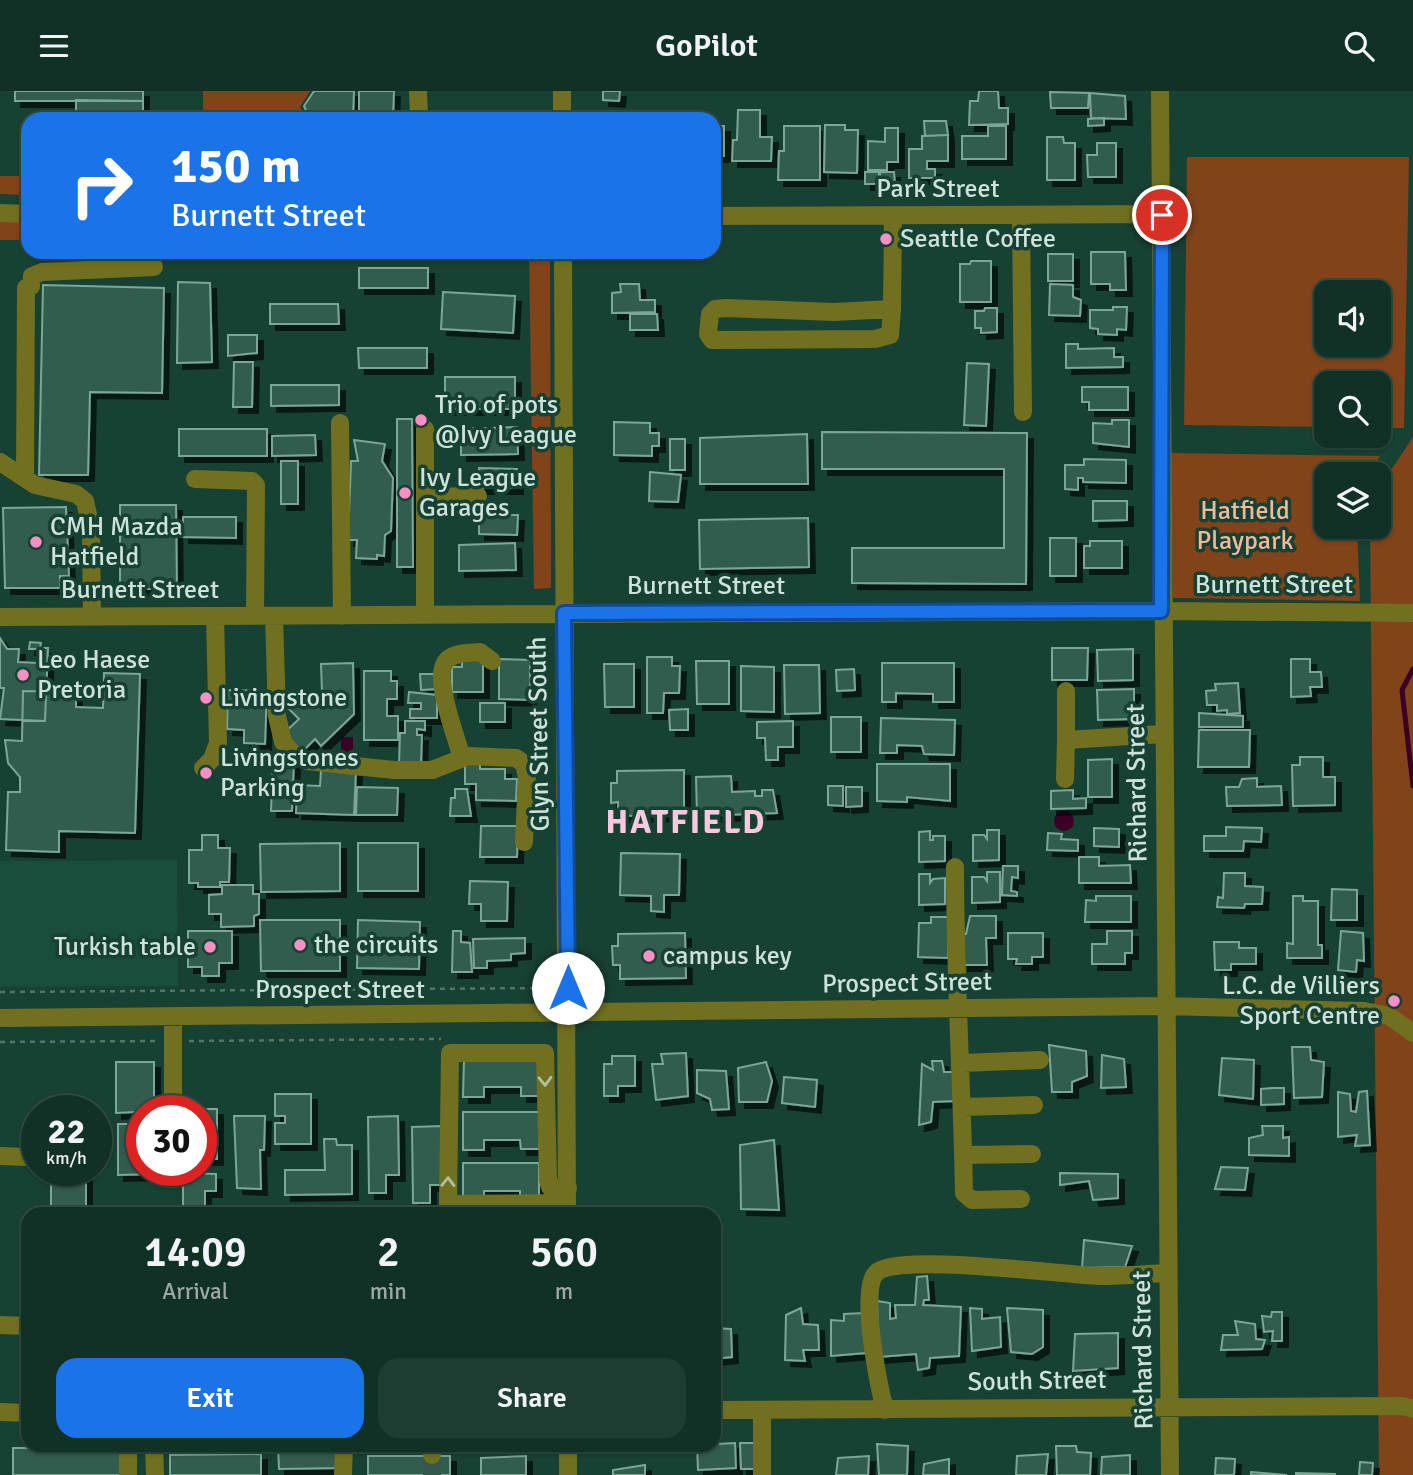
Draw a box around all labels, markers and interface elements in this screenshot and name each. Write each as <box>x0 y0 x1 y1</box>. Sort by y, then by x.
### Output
text: GoPilot <box>655 26 758 65</box>
icon: menu <box>35 27 73 65</box>
icon: search <box>1340 27 1378 65</box>
text: 150 m <box>171 136 301 196</box>
icon: right <box>56 140 147 231</box>
street label: Park Street <box>876 173 1000 205</box>
pin <box>1132 185 1192 245</box>
text: Burnett Street <box>171 196 366 235</box>
icon: arrive <box>1143 196 1181 234</box>
place label: Seattle Coffee <box>900 223 1056 255</box>
marker: Seattle Coffee <box>878 231 894 247</box>
map controls <box>1314 280 1391 539</box>
button: sound <box>1314 280 1391 357</box>
button: search <box>1314 371 1391 448</box>
place label: Trio of pots @Ivy League <box>435 389 577 451</box>
marker: Trio of pots @Ivy League <box>413 412 429 428</box>
place label: Ivy League Garages <box>419 462 536 524</box>
button: layers <box>1314 462 1391 539</box>
marker: Ivy League Garages <box>397 485 413 501</box>
park label: Hatfield Playpark <box>1196 495 1294 557</box>
place label: CMH Mazda Hatfield <box>50 511 183 573</box>
marker: CMH Mazda Hatfield <box>28 534 44 550</box>
street label: Burnett Street <box>1195 569 1353 601</box>
street label: Burnett Street <box>627 570 785 602</box>
street label: Burnett Street <box>61 574 219 606</box>
street label: Glyn Street South <box>521 636 557 832</box>
place label: Leo Haese Pretoria <box>37 644 150 706</box>
marker: Leo Haese Pretoria <box>15 667 31 683</box>
place label: Livingstone <box>220 682 347 714</box>
marker: Livingstone <box>198 690 214 706</box>
street label: Richard Street <box>1120 703 1154 863</box>
place label: Livingstones Parking <box>220 742 359 804</box>
marker: Livingstones Parking <box>198 765 214 781</box>
district label: HATFIELD <box>606 802 766 843</box>
place label: the circuits <box>314 929 438 961</box>
place label: Turkish table <box>54 931 196 963</box>
marker: the circuits <box>292 937 308 953</box>
marker: Turkish table <box>202 939 218 955</box>
place label: campus key <box>663 940 792 972</box>
marker: campus key <box>641 948 657 964</box>
position arrow <box>531 951 605 1025</box>
street label: Prospect Street <box>822 966 992 1000</box>
place label: L.C. de Villiers Sport Centre <box>1222 970 1380 1032</box>
street label: Prospect Street <box>255 974 425 1006</box>
marker: L.C. de Villiers Sport Centre <box>1386 993 1402 1009</box>
one-way arrow <box>538 1076 553 1087</box>
speed limit sign: 30 <box>126 1095 217 1186</box>
text: 22 <box>48 1110 85 1153</box>
text: km/h <box>46 1147 87 1169</box>
one-way arrow <box>440 1176 456 1187</box>
text: 14:09 <box>144 1227 247 1278</box>
text: 2 <box>377 1227 400 1278</box>
text: 560 <box>530 1227 598 1278</box>
street label: Richard Street <box>1126 1270 1160 1430</box>
text: Arrival <box>162 1277 228 1306</box>
text: min <box>370 1277 407 1306</box>
text: m <box>555 1277 573 1306</box>
button: Exit <box>56 1358 364 1438</box>
button: Share <box>378 1358 686 1438</box>
street label: South Street <box>967 1364 1107 1398</box>

